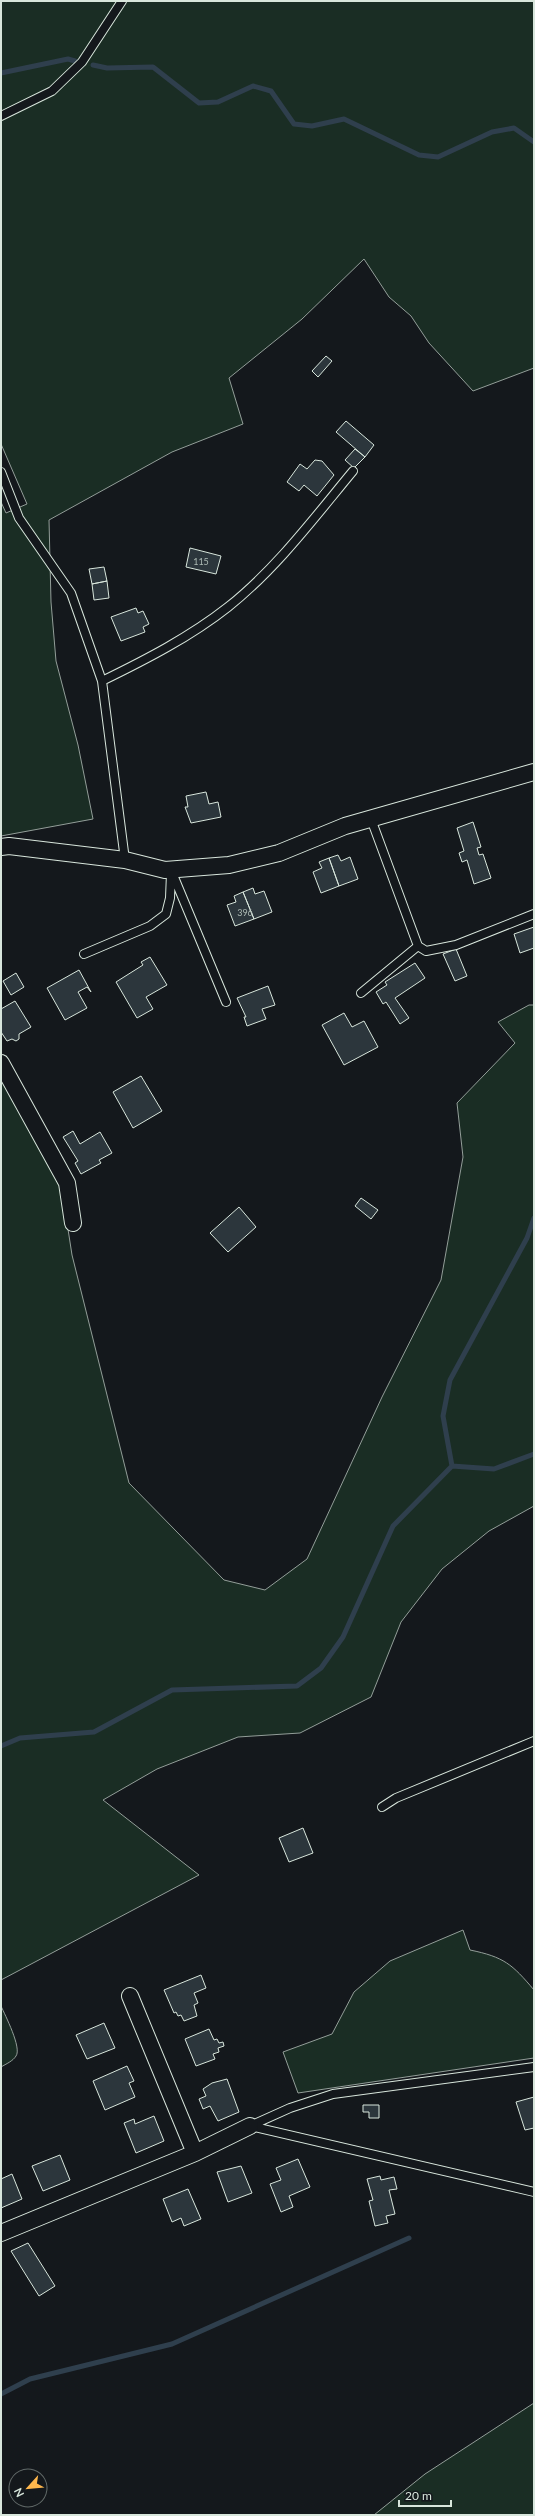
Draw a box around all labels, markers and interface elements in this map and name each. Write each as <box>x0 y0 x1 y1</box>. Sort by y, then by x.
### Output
house number: 115 <box>193 556 209 567</box>
house number: 396 <box>237 907 253 918</box>
north arrow <box>8 2468 48 2508</box>
scale bar <box>399 2482 451 2508</box>
text: N <box>11 2486 26 2499</box>
text: 20 m <box>405 2488 432 2503</box>

